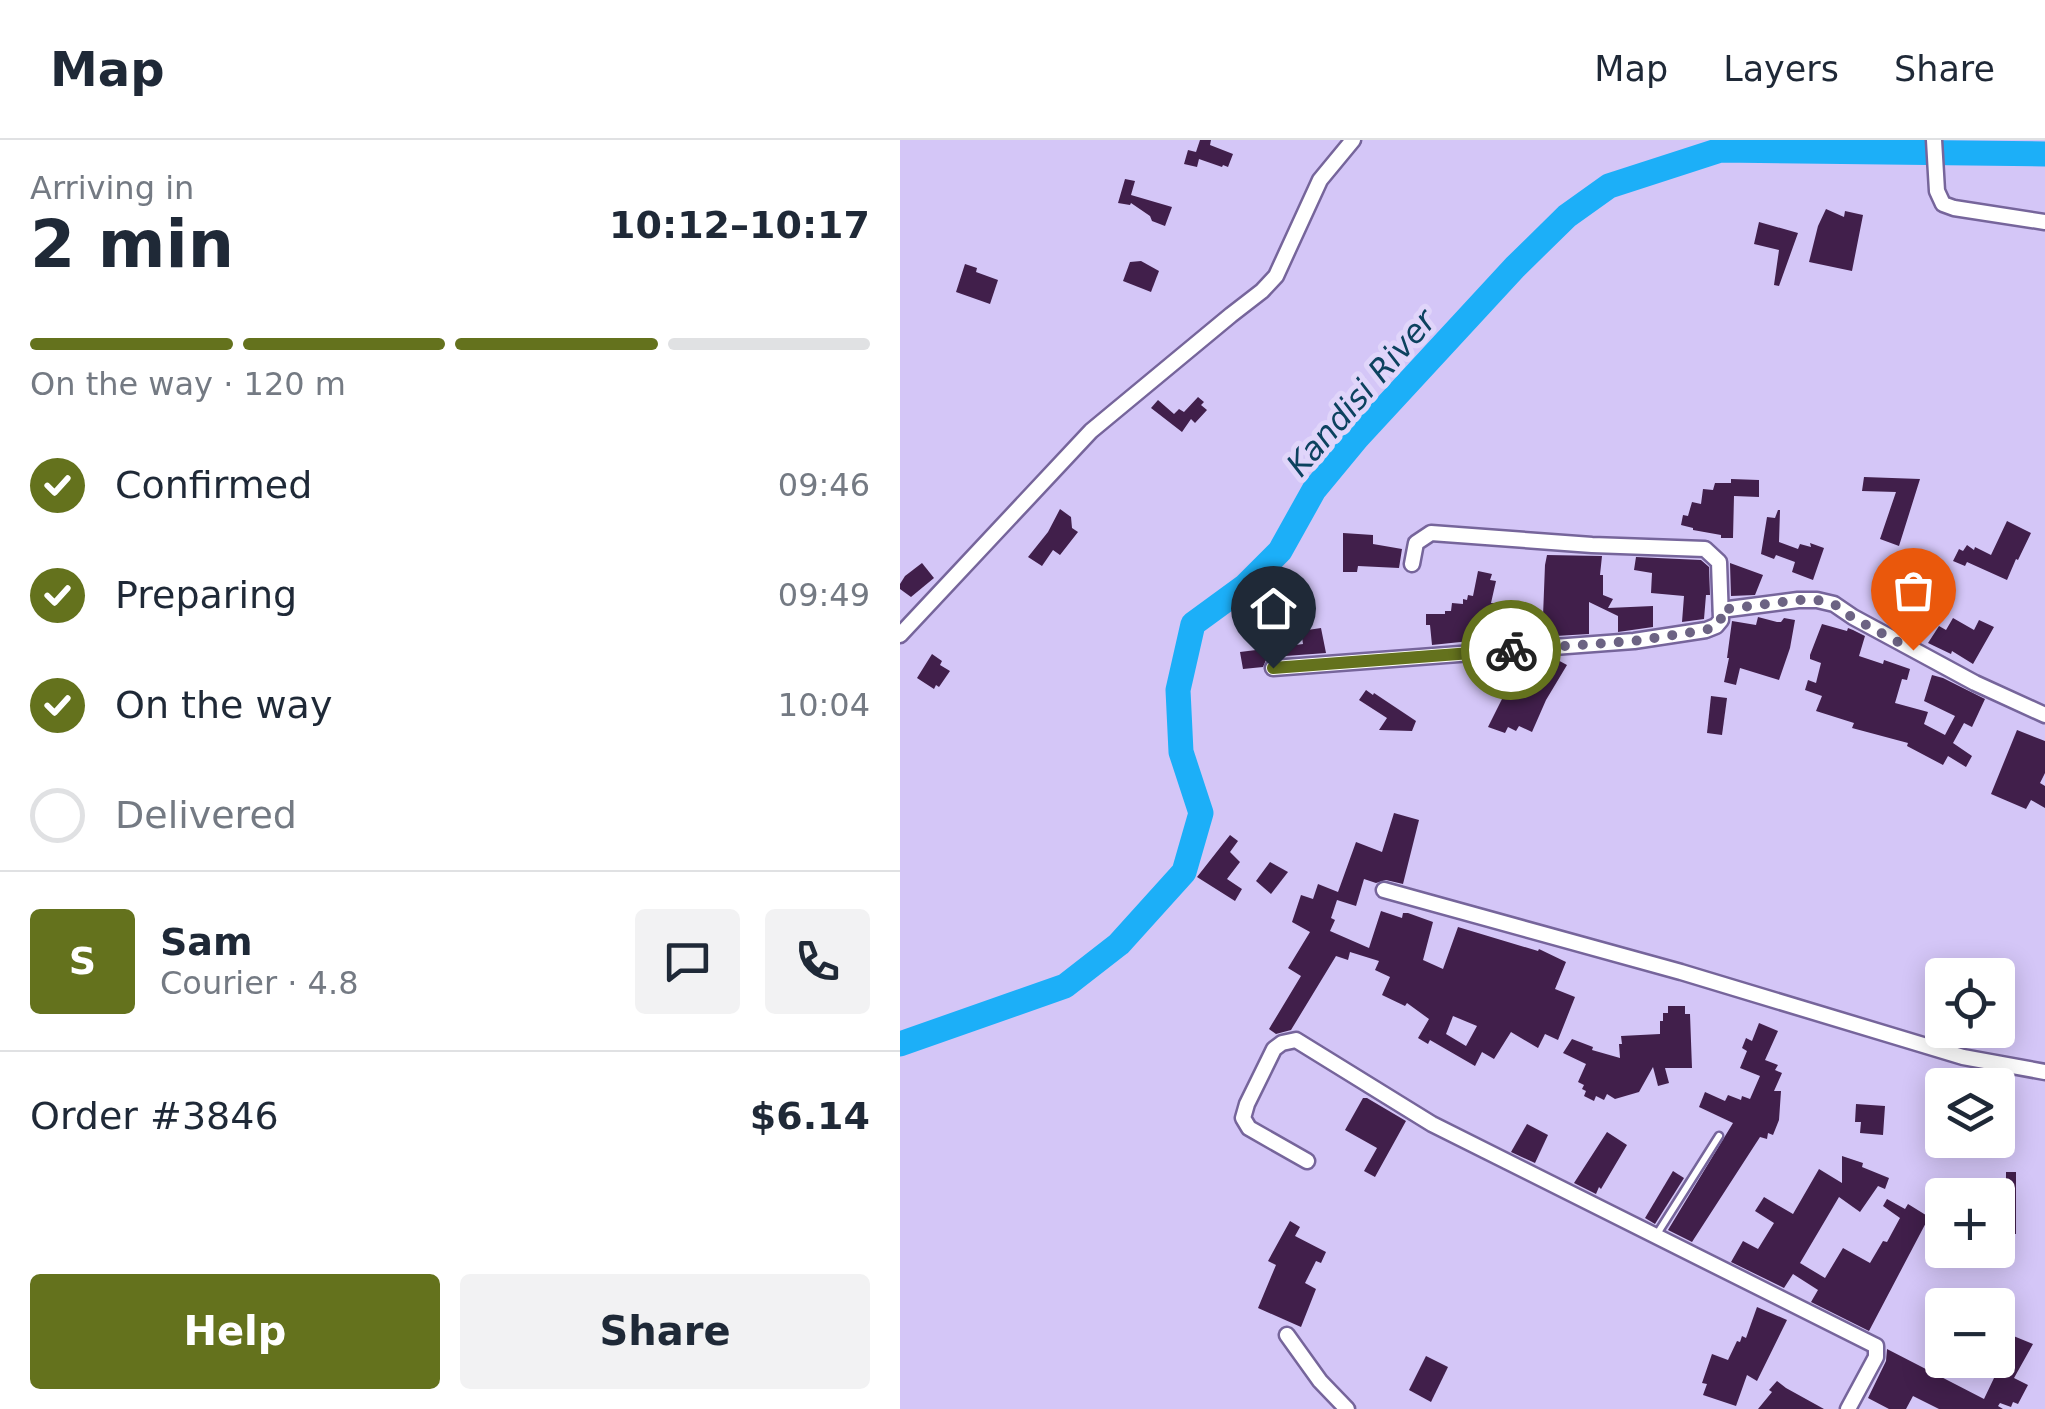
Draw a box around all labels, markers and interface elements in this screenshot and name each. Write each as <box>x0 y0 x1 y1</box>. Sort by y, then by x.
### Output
text: Map <box>50 41 165 97</box>
text: Map <box>1594 49 1668 89</box>
text: Layers <box>1723 49 1839 89</box>
text: Share <box>1894 49 1995 89</box>
text: Arriving in <box>30 169 194 207</box>
text: 10:12–10:17 <box>609 203 870 247</box>
text: 2 min <box>30 207 234 282</box>
water label: Kandisi River <box>1279 301 1445 484</box>
text: On the way · 120 m <box>30 365 346 403</box>
icon: check <box>30 458 85 513</box>
text: Confirmed <box>115 463 312 507</box>
text: 09:46 <box>778 466 870 504</box>
pin <box>1871 548 1956 651</box>
icon: bag <box>1886 563 1941 618</box>
pin <box>1231 566 1316 669</box>
icon: check <box>30 568 85 623</box>
text: Preparing <box>115 573 297 617</box>
text: 09:49 <box>778 576 870 614</box>
icon: home <box>1246 581 1301 636</box>
courier <box>1461 600 1561 700</box>
icon: bike <box>1484 623 1539 678</box>
icon: check <box>30 678 85 733</box>
text: On the way <box>115 683 332 727</box>
text: 10:04 <box>778 686 870 724</box>
text: Delivered <box>115 793 297 837</box>
button: chat <box>635 909 740 1014</box>
button: phone <box>765 909 870 1014</box>
text: Sam <box>160 920 253 964</box>
text: S <box>69 939 96 983</box>
map controls <box>1925 958 2015 1378</box>
button: locate <box>1925 958 2015 1048</box>
text: Courier · 4.8 <box>160 964 359 1002</box>
button: layers <box>1925 1068 2015 1158</box>
text: Order #3846 <box>30 1094 279 1138</box>
text: $6.14 <box>750 1094 870 1138</box>
button: + <box>1925 1178 2015 1268</box>
button: Help <box>30 1274 440 1389</box>
button: Share <box>460 1274 870 1389</box>
button: − <box>1925 1288 2015 1378</box>

